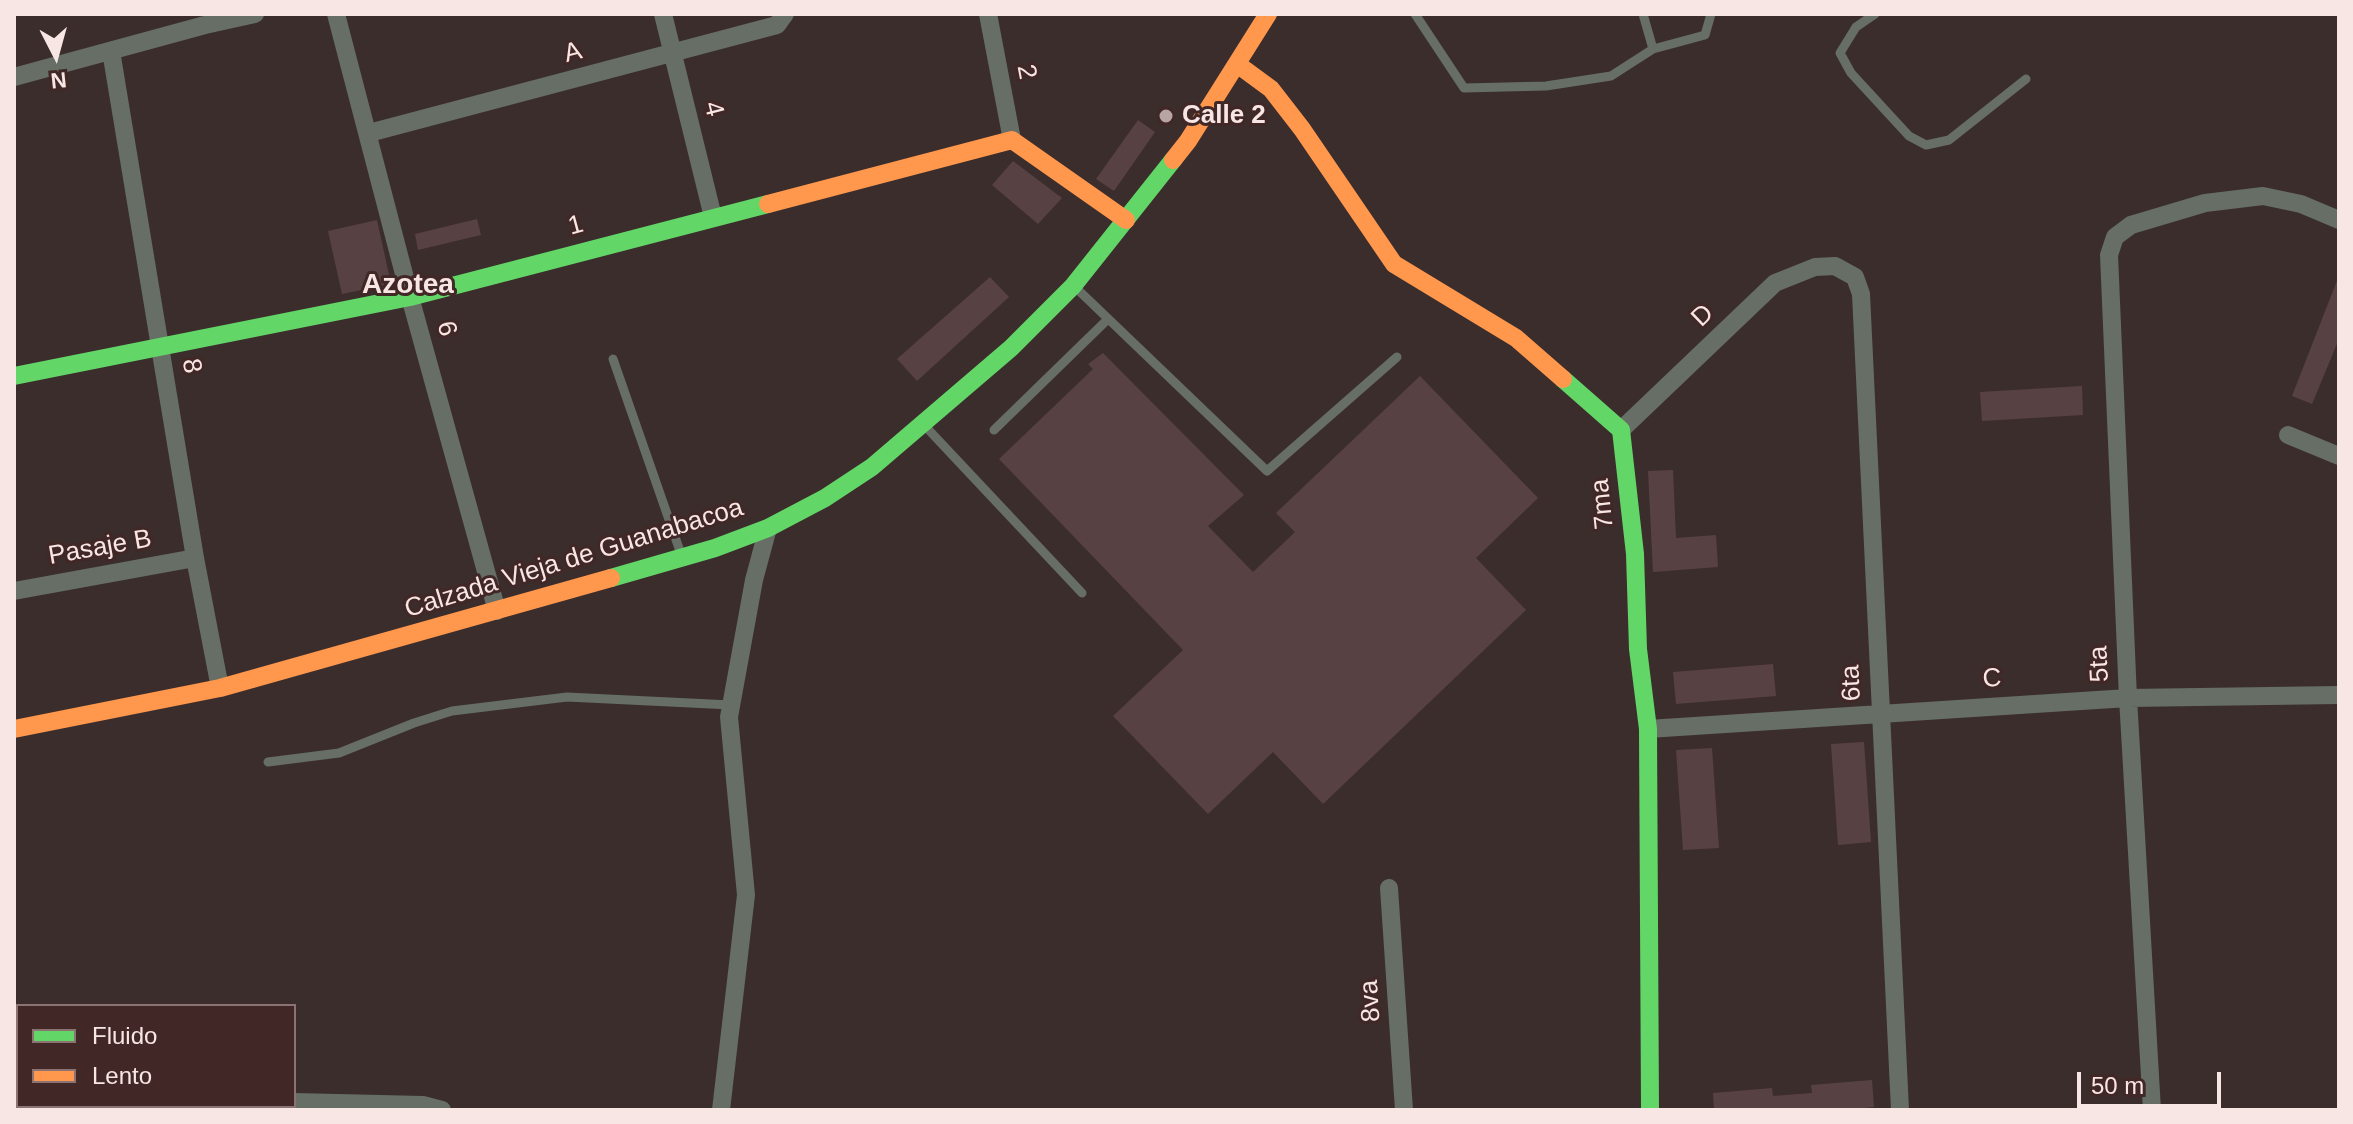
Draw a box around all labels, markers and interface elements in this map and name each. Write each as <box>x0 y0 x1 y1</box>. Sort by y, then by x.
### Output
north arrow <box>16 16 96 96</box>
street label: A <box>561 36 585 70</box>
street label: 2 <box>1009 62 1043 82</box>
text: N <box>49 67 68 94</box>
street label: 4 <box>696 98 730 120</box>
place label: Calle 2 <box>1182 100 1266 132</box>
marker: Calle 2 <box>1157 107 1175 125</box>
street label: 1 <box>565 209 587 243</box>
district label: Azotea <box>362 268 454 302</box>
street label: D <box>1685 298 1721 334</box>
street label: 6 <box>429 318 463 340</box>
street label: 8 <box>174 356 208 376</box>
street label: 7ma <box>1585 477 1621 531</box>
street label: Calzada Vieja de Guanabacoa <box>401 493 747 625</box>
street label: Pasaje B <box>46 524 154 572</box>
street label: 5ta <box>2083 645 2117 683</box>
street label: C <box>1982 663 2002 695</box>
street label: 6ta <box>1835 664 1869 702</box>
street label: 8va <box>1354 979 1388 1023</box>
legend <box>16 1004 296 1108</box>
text: Fluido <box>92 1022 157 1049</box>
scale bar <box>2081 1056 2225 1106</box>
text: Lento <box>92 1062 152 1089</box>
text: 50 m <box>2091 1072 2144 1099</box>

